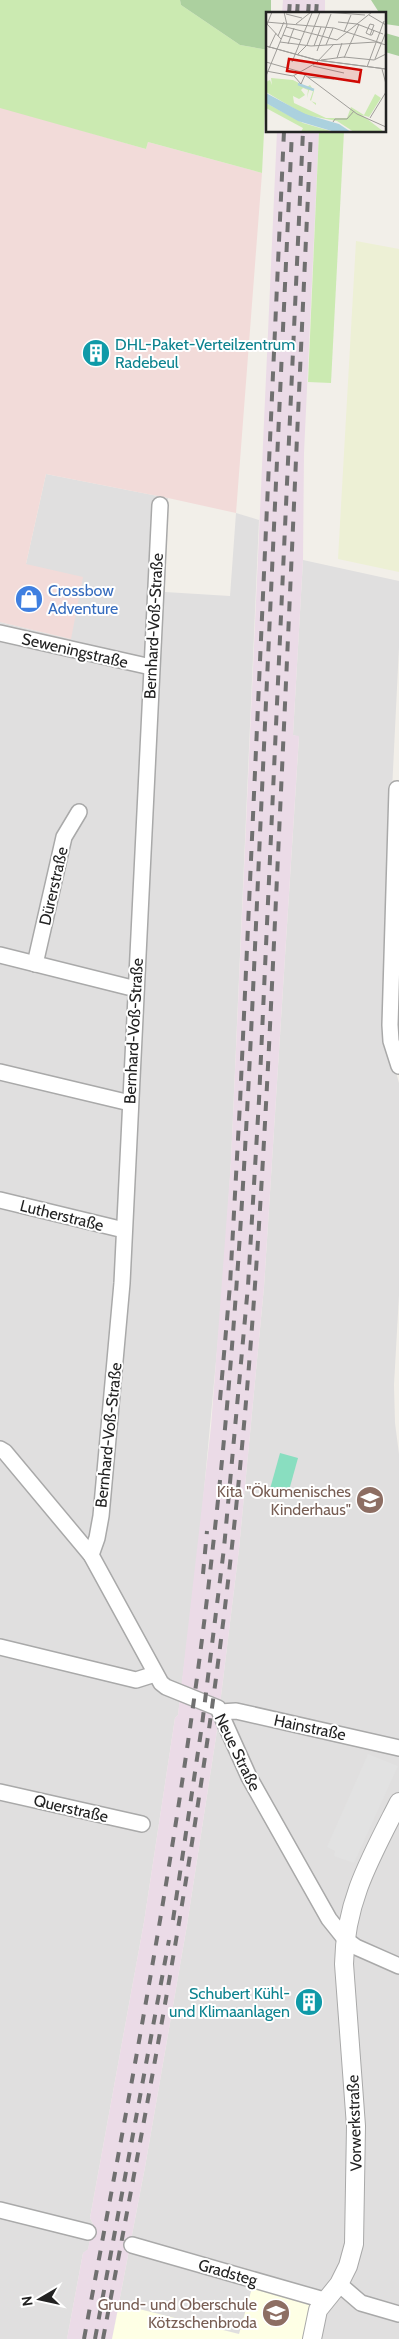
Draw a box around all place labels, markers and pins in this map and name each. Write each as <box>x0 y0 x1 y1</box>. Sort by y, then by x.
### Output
place label: DHL-Paket-Verteilzentrum Radebeul <box>115 335 295 372</box>
building icon: DHL-Paket-Verteilzentrum Radebeul <box>81 338 111 368</box>
place label: Crossbow Adventure <box>48 581 118 618</box>
shop icon: Crossbow Adventure <box>14 584 44 614</box>
place label: Kita "Ökumenisches Kinderhaus" <box>217 1482 351 1519</box>
school or university icon: Kita "Ökumenisches Kinderhaus" <box>355 1485 385 1515</box>
place label: Schubert Kühl- und Klimaanlagen <box>169 1984 290 2021</box>
building icon: Schubert Kühl- und Klimaanlagen <box>294 1987 324 2017</box>
place label: Grund- und Oberschule Kötzschenbroda <box>98 2295 257 2332</box>
school or university icon: Grund- und Oberschule Kötzschenbroda <box>261 2298 291 2328</box>

